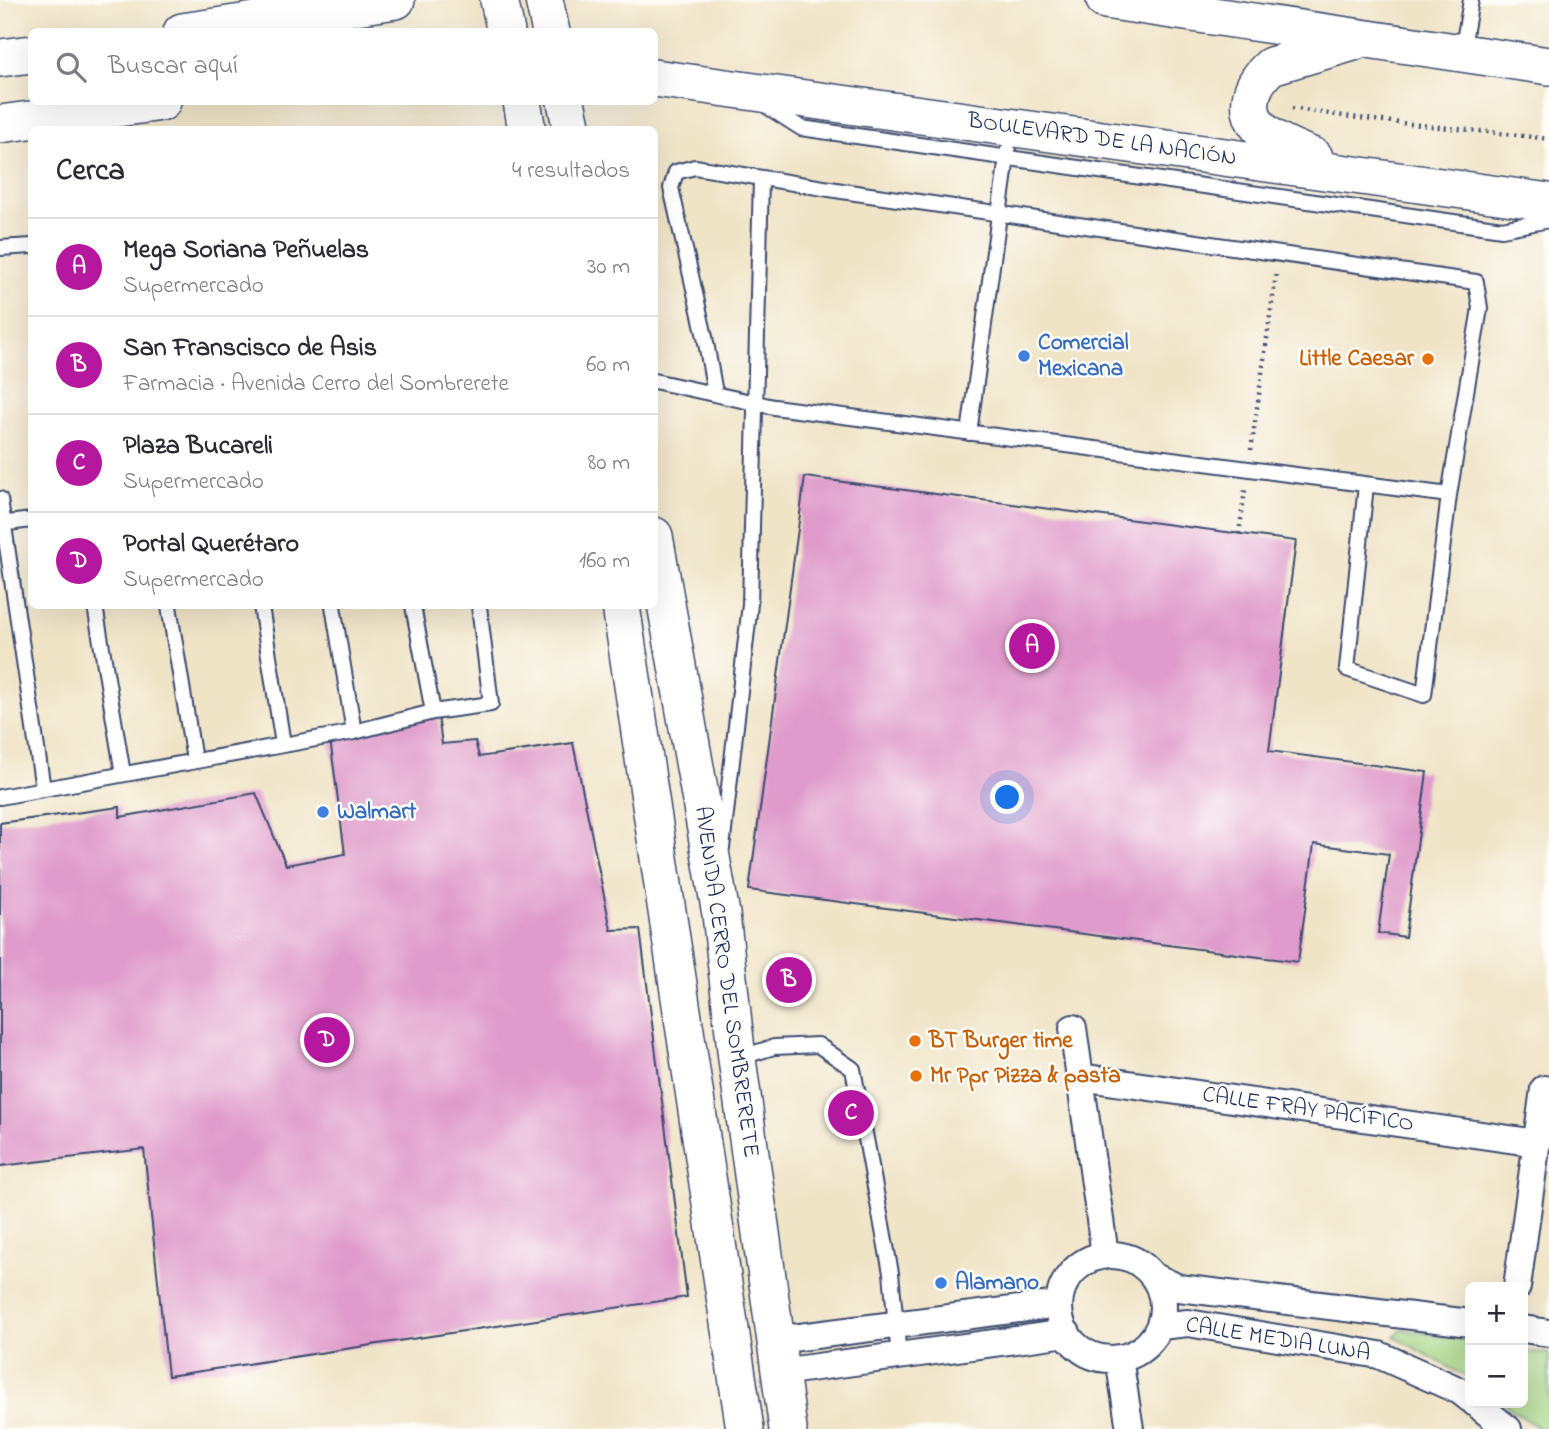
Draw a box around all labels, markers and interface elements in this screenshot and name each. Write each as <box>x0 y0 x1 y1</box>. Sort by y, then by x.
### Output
search box <box>28 28 658 105</box>
icon: search <box>52 48 90 86</box>
text: Buscar aquí <box>108 48 238 86</box>
street label: BOULEVARD DE LA NACIÓN <box>964 105 1239 175</box>
text: Cerca <box>56 150 125 194</box>
text: 4 resultados <box>512 155 630 188</box>
text: Mega Soriana Peñuelas <box>123 232 369 270</box>
text: A <box>72 251 86 284</box>
text: 30 m <box>587 251 630 284</box>
text: Supermercado <box>123 270 264 303</box>
place label: Comercial Mexicana <box>1038 327 1129 386</box>
text: San Franscisco de Asis <box>123 330 377 368</box>
place label: Little Caesar <box>1299 343 1415 376</box>
marker: Comercial Mexicana <box>1016 348 1032 364</box>
text: B <box>71 349 87 382</box>
text: 60 m <box>586 349 630 382</box>
marker: Little Caesar <box>1420 351 1436 367</box>
text: Farmacia · Avenida Cerro del Sombrerete <box>123 368 509 401</box>
text: Plaza Bucareli <box>123 428 273 466</box>
text: C <box>73 447 85 480</box>
text: 80 m <box>588 447 630 480</box>
text: Supermercado <box>123 466 264 499</box>
text: Portal Querétaro <box>123 526 299 564</box>
text: D <box>71 545 87 578</box>
text: 160 m <box>579 545 630 578</box>
text: Supermercado <box>123 564 264 597</box>
pin: A <box>1009 620 1055 672</box>
your location <box>990 780 1024 814</box>
place label: Walmart <box>337 796 417 829</box>
marker: Walmart <box>315 804 331 820</box>
street label: AVENIDA CERRO DEL SOMBRERETE <box>685 804 767 1160</box>
pin: B <box>766 954 812 1006</box>
pin: D <box>304 1014 350 1066</box>
place label: BT Burger time <box>928 1025 1073 1060</box>
marker: BT Burger time <box>907 1033 923 1049</box>
place label: Mr Ppr Pizza & pasta <box>930 1060 1121 1093</box>
marker: Mr Ppr Pizza & pasta <box>908 1068 924 1084</box>
street label: CALLE FRAY PACÍFICO <box>1200 1079 1416 1141</box>
pin: C <box>828 1087 874 1139</box>
place label: Alamano <box>955 1267 1039 1300</box>
marker: Alamano <box>933 1275 949 1291</box>
map controls <box>1465 1282 1528 1408</box>
button: + <box>1465 1282 1528 1345</box>
street label: CALLE MEDIA LUNA <box>1183 1309 1373 1371</box>
button: − <box>1465 1345 1528 1408</box>

